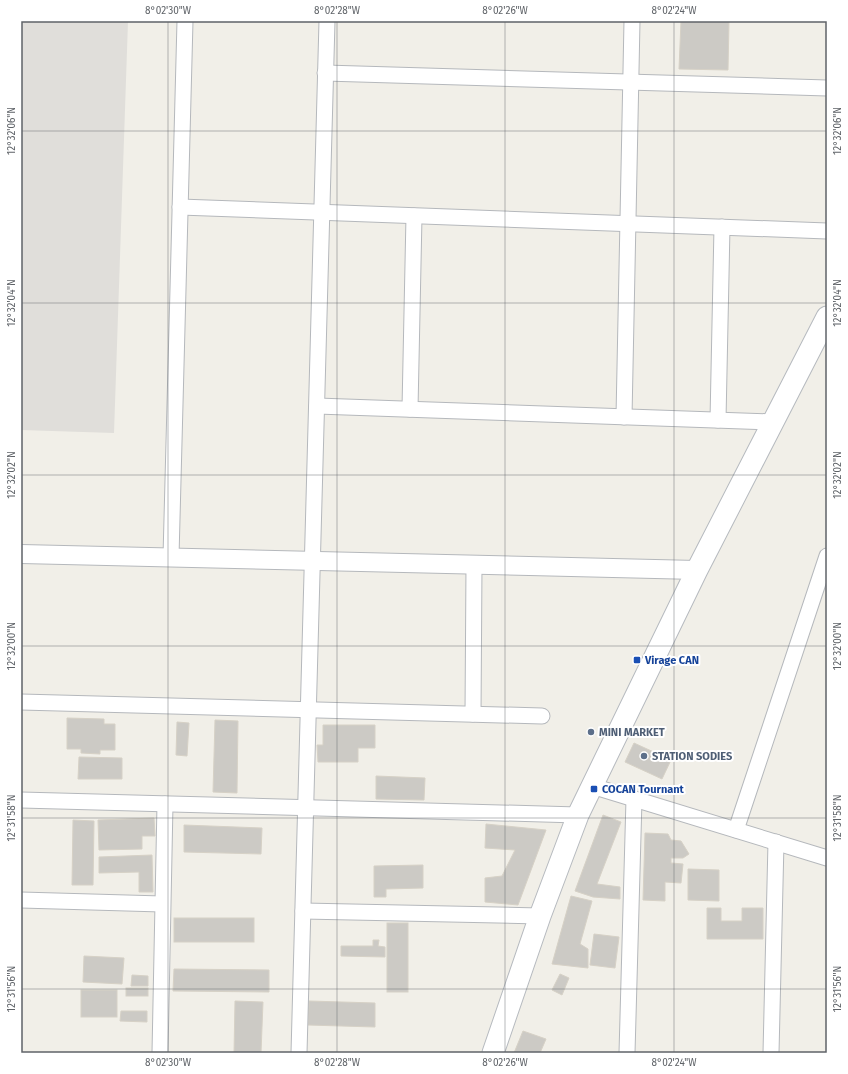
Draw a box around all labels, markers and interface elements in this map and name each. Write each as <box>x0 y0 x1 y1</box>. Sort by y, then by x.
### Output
text: 8°02'30"W <box>145 5 192 17</box>
text: 8°02'28"W <box>314 5 361 17</box>
text: 8°02'26"W <box>482 5 529 17</box>
text: 8°02'24"W <box>651 5 697 17</box>
text: 12°32'06"N <box>6 107 18 155</box>
text: 12°32'06"N <box>832 107 844 155</box>
text: 12°32'04"N <box>6 279 18 327</box>
text: 12°32'04"N <box>832 279 844 327</box>
text: 12°32'02"N <box>6 451 18 499</box>
text: 12°32'02"N <box>832 451 844 499</box>
text: 12°32'00"N <box>6 622 18 670</box>
text: 12°32'00"N <box>832 622 844 670</box>
place label: Virage CAN <box>644 654 699 667</box>
marker: Virage CAN <box>632 655 642 665</box>
place label: MINI MARKET <box>599 726 665 739</box>
marker: MINI MARKET <box>586 727 596 737</box>
place label: STATION SODIES <box>652 750 733 763</box>
marker: STATION SODIES <box>639 751 649 761</box>
place label: COCAN Tournant <box>602 783 685 796</box>
marker: COCAN Tournant <box>589 784 599 794</box>
text: 12°31'58"N <box>6 795 18 841</box>
text: 12°31'58"N <box>832 795 844 841</box>
text: 12°31'56"N <box>6 966 18 1012</box>
text: 12°31'56"N <box>832 966 844 1012</box>
text: 8°02'30"W <box>145 1057 192 1069</box>
text: 8°02'28"W <box>314 1057 361 1069</box>
text: 8°02'26"W <box>482 1057 529 1069</box>
text: 8°02'24"W <box>651 1057 697 1069</box>

